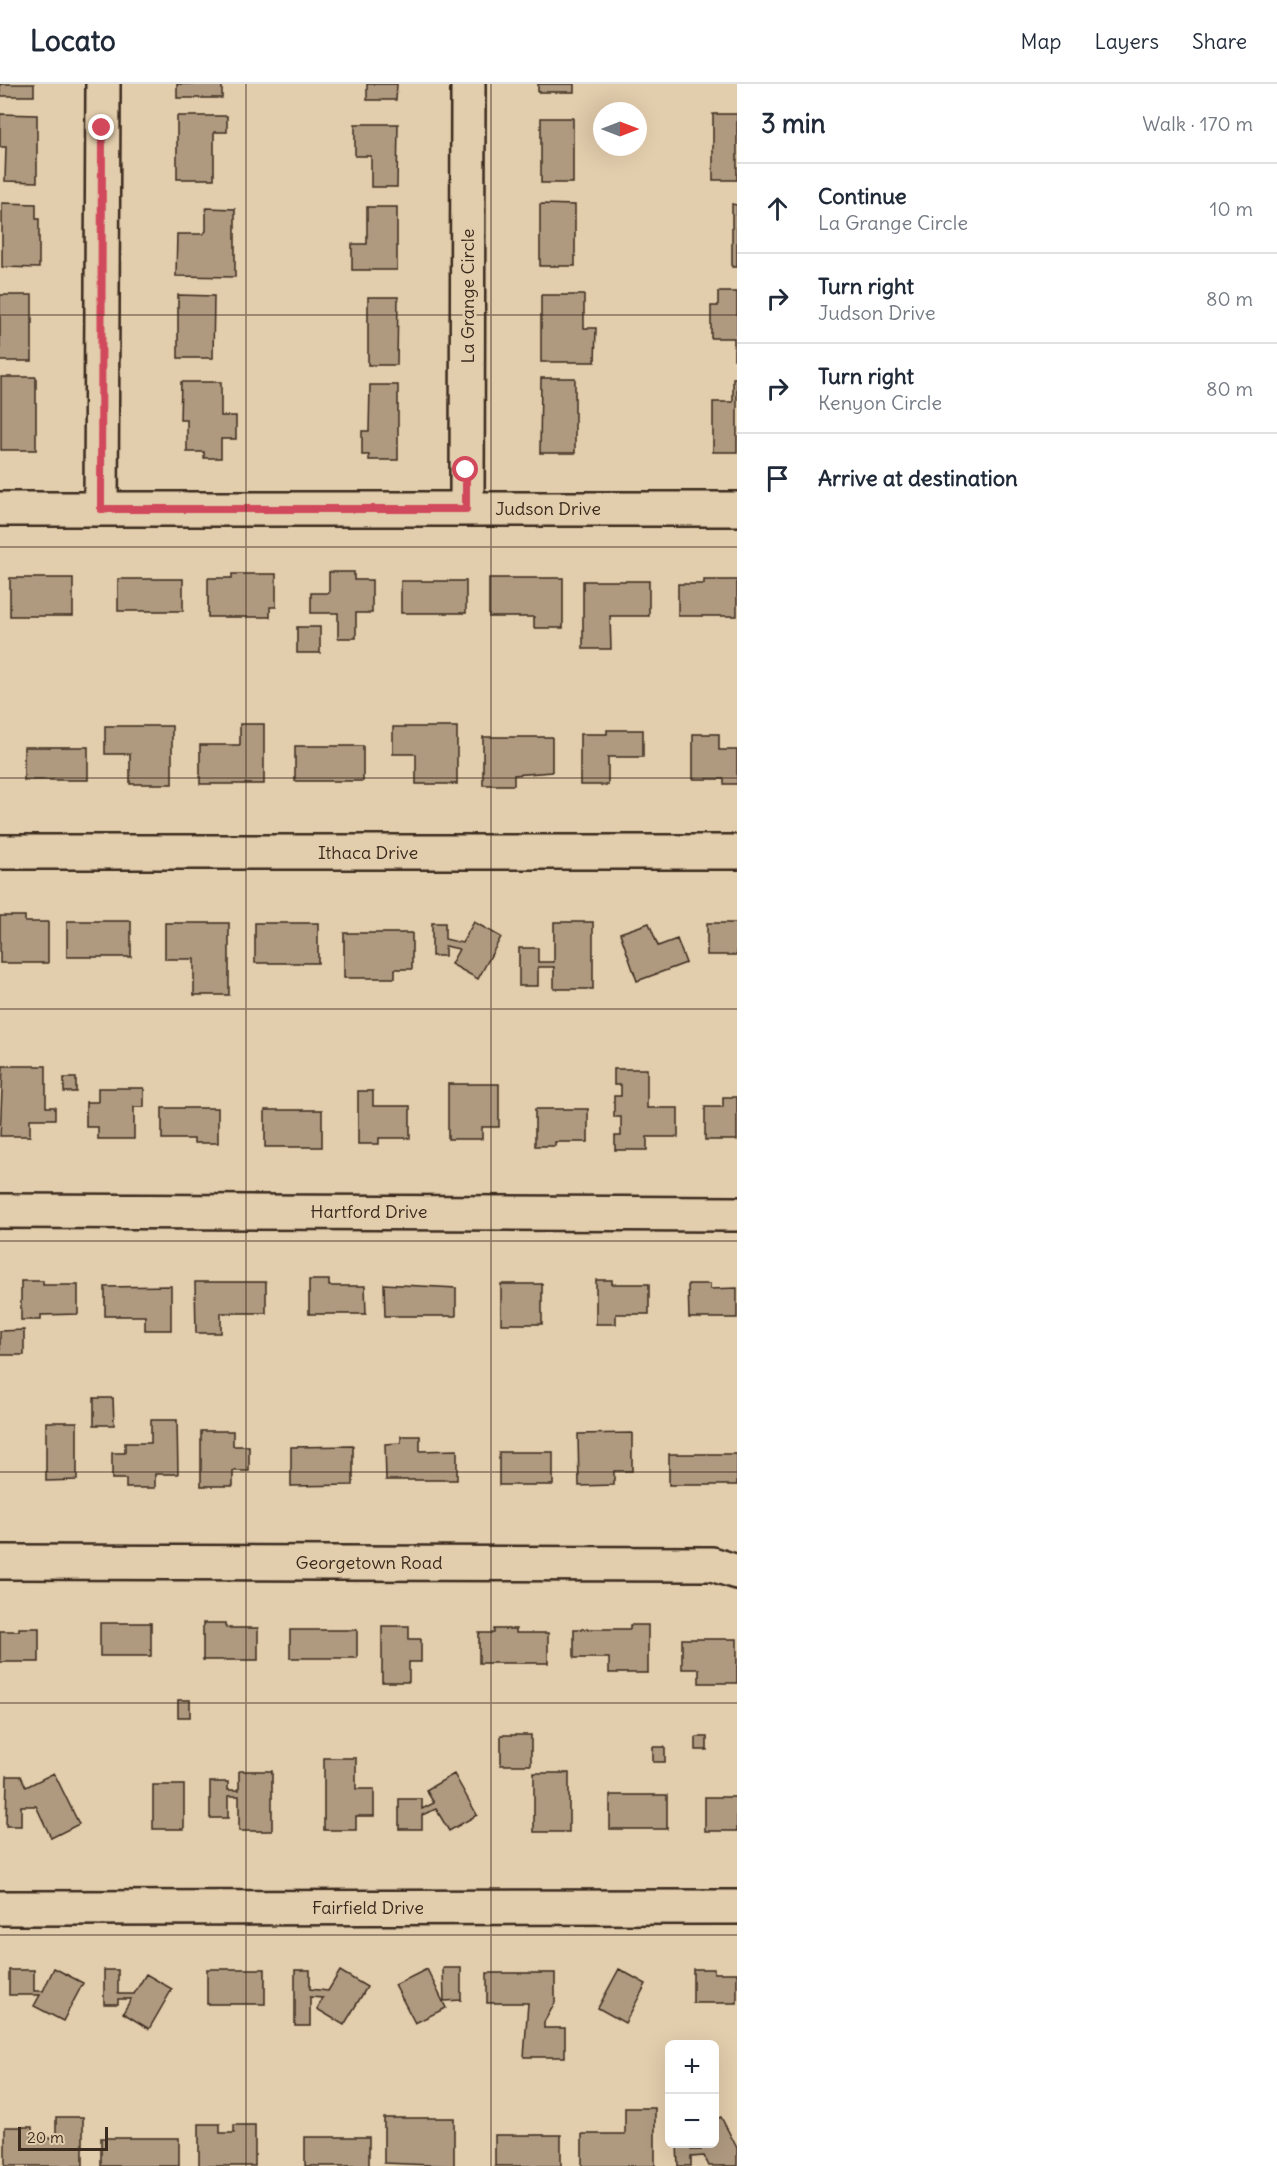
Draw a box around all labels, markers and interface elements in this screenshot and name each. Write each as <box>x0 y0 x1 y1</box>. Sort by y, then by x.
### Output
text: Locato <box>30 23 116 59</box>
text: Map <box>1021 28 1061 55</box>
text: Layers <box>1094 28 1159 55</box>
text: Share <box>1192 28 1247 55</box>
north arrow <box>593 102 647 156</box>
text: 3 min <box>761 107 826 140</box>
text: Walk · 170 m <box>1142 111 1253 136</box>
route end <box>88 114 114 140</box>
text: Continue <box>818 182 907 210</box>
icon: ahead <box>761 192 794 225</box>
text: 10 m <box>1210 196 1253 221</box>
text: La Grange Circle <box>818 210 968 235</box>
street label: La Grange Circle <box>456 228 479 364</box>
text: Turn right <box>818 272 914 300</box>
icon: right <box>761 282 794 315</box>
text: 80 m <box>1206 286 1253 311</box>
text: Judson Drive <box>818 300 935 325</box>
text: Turn right <box>818 362 914 390</box>
icon: right <box>761 372 794 405</box>
text: 80 m <box>1206 376 1253 401</box>
text: Kenyon Circle <box>818 390 942 415</box>
route start <box>452 456 478 482</box>
icon: arrive <box>761 462 794 495</box>
text: Arrive at destination <box>818 464 1018 492</box>
street label: Judson Drive <box>495 497 601 520</box>
street label: Ithaca Drive <box>318 841 418 864</box>
street label: Hartford Drive <box>311 1200 427 1223</box>
street label: Georgetown Road <box>296 1551 443 1574</box>
street label: Fairfield Drive <box>312 1896 424 1919</box>
map controls <box>665 2040 719 2148</box>
button: + <box>665 2040 719 2094</box>
button: − <box>665 2094 719 2148</box>
scale bar <box>18 2124 108 2152</box>
text: 20 m <box>27 2127 64 2147</box>

